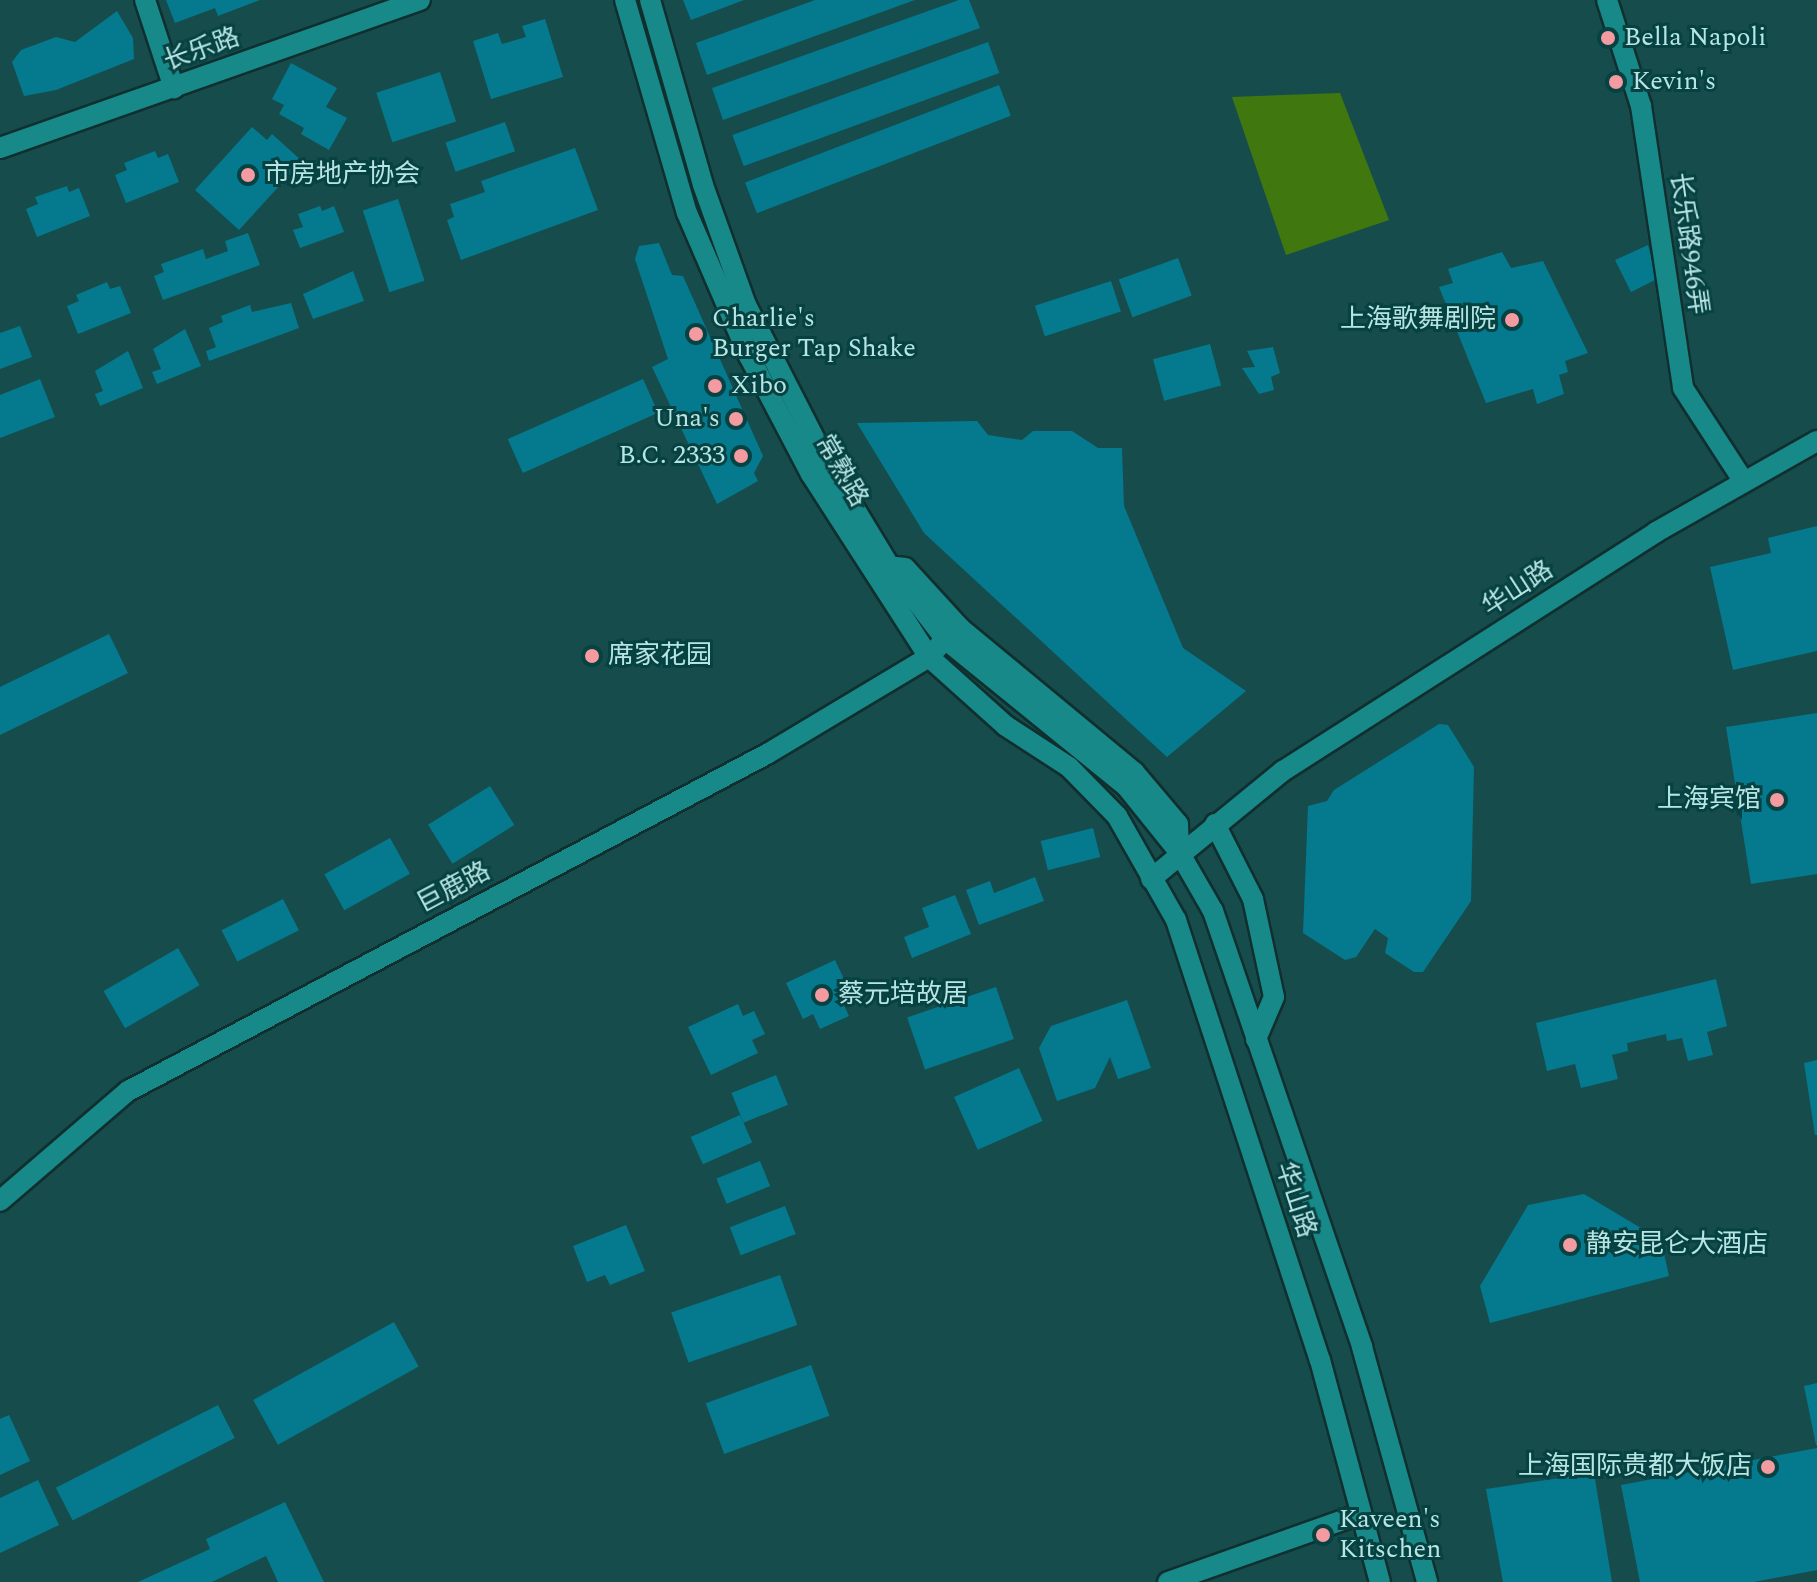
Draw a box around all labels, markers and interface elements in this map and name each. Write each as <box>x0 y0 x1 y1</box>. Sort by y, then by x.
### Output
street label: 长乐路 <box>160 22 244 78</box>
place label: Bella Napoli <box>1624 22 1766 54</box>
marker: Bella Napoli <box>1599 29 1617 47</box>
place label: Kevin's <box>1632 66 1716 98</box>
marker: Kevin's <box>1607 73 1625 91</box>
place label: 市房地产协会 <box>264 159 420 191</box>
marker: 市房地产协会 <box>239 166 257 184</box>
street label: 长乐路946弄 <box>1663 171 1713 317</box>
place label: Charlie's Burger Tap Shake <box>712 303 916 364</box>
place label: 上海歌舞剧院 <box>1340 304 1496 336</box>
marker: 上海歌舞剧院 <box>1503 311 1521 329</box>
marker: Charlie's Burger Tap Shake <box>687 325 705 343</box>
place label: Xibo <box>731 370 787 402</box>
marker: Xibo <box>706 377 724 395</box>
place label: Una's <box>654 403 720 435</box>
marker: Una's <box>727 410 745 428</box>
street label: 常熟路 <box>808 429 874 513</box>
place label: B.C. 2333 <box>619 440 725 472</box>
marker: B.C. 2333 <box>732 447 750 465</box>
street label: 华山路 <box>1477 555 1559 623</box>
place label: 席家花园 <box>608 640 712 672</box>
marker: 席家花园 <box>583 647 601 665</box>
place label: 上海宾馆 <box>1657 784 1761 816</box>
marker: 上海宾馆 <box>1768 791 1786 809</box>
street label: 巨鹿路 <box>412 856 496 920</box>
place label: 蔡元培故居 <box>838 979 968 1011</box>
marker: 蔡元培故居 <box>813 986 831 1004</box>
street label: 华山路 <box>1268 1158 1322 1242</box>
place label: 静安昆仑大酒店 <box>1586 1229 1768 1261</box>
marker: 静安昆仑大酒店 <box>1561 1236 1579 1254</box>
place label: 上海国际贵都大饭店 <box>1518 1451 1752 1483</box>
marker: 上海国际贵都大饭店 <box>1759 1458 1777 1476</box>
place label: Kaveen's Kitschen <box>1339 1504 1441 1566</box>
marker: Kaveen's Kitschen <box>1314 1526 1332 1544</box>

